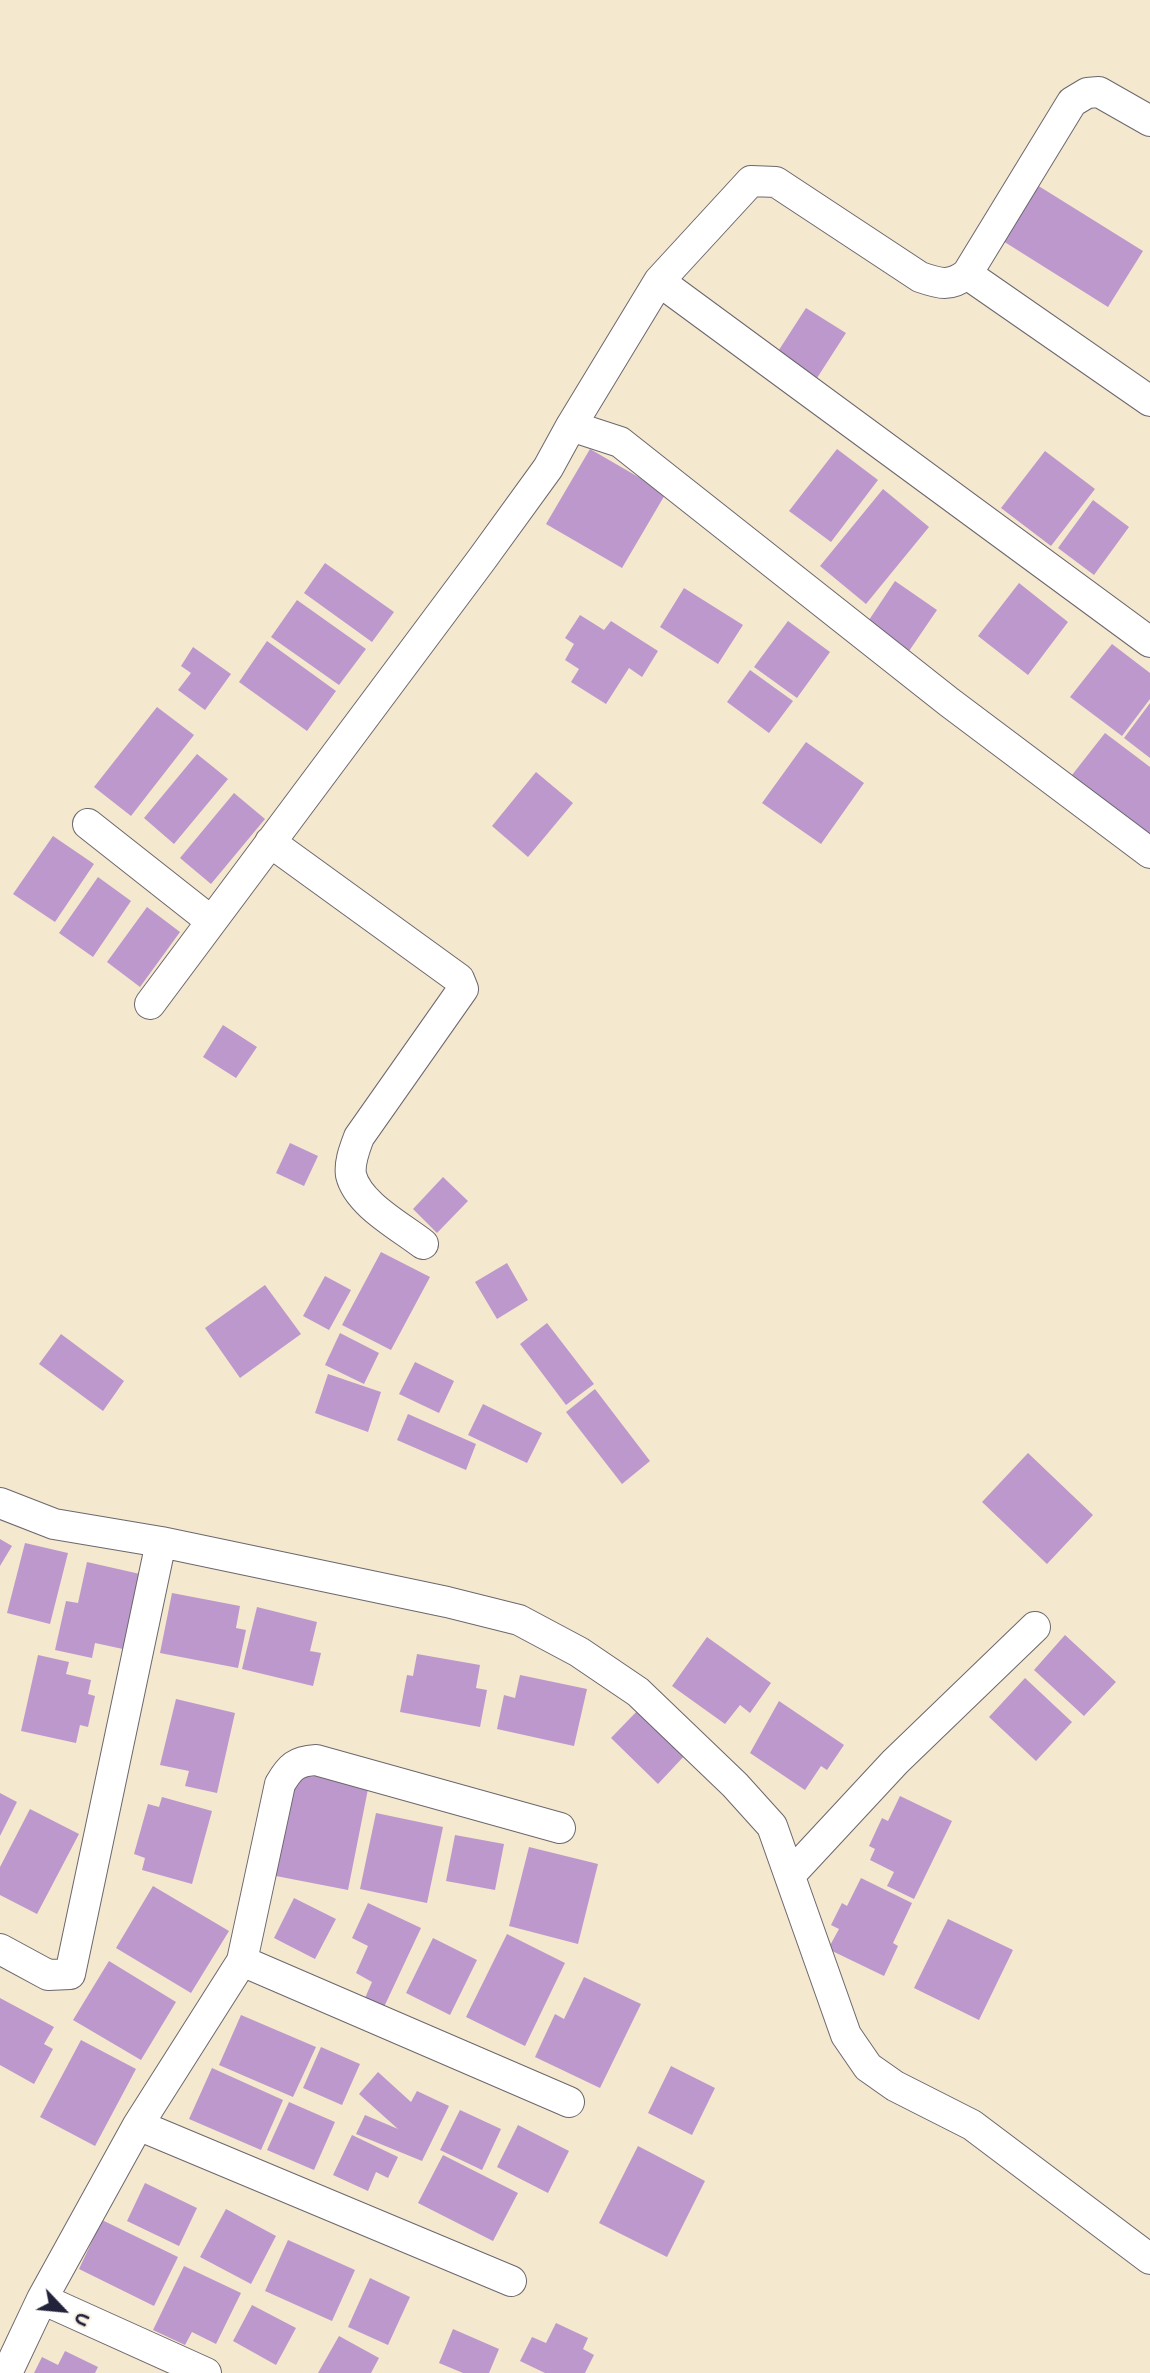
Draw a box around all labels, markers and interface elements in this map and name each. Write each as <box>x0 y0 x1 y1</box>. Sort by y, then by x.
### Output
north arrow <box>28 2275 98 2345</box>
text: U <box>69 2309 95 2330</box>

